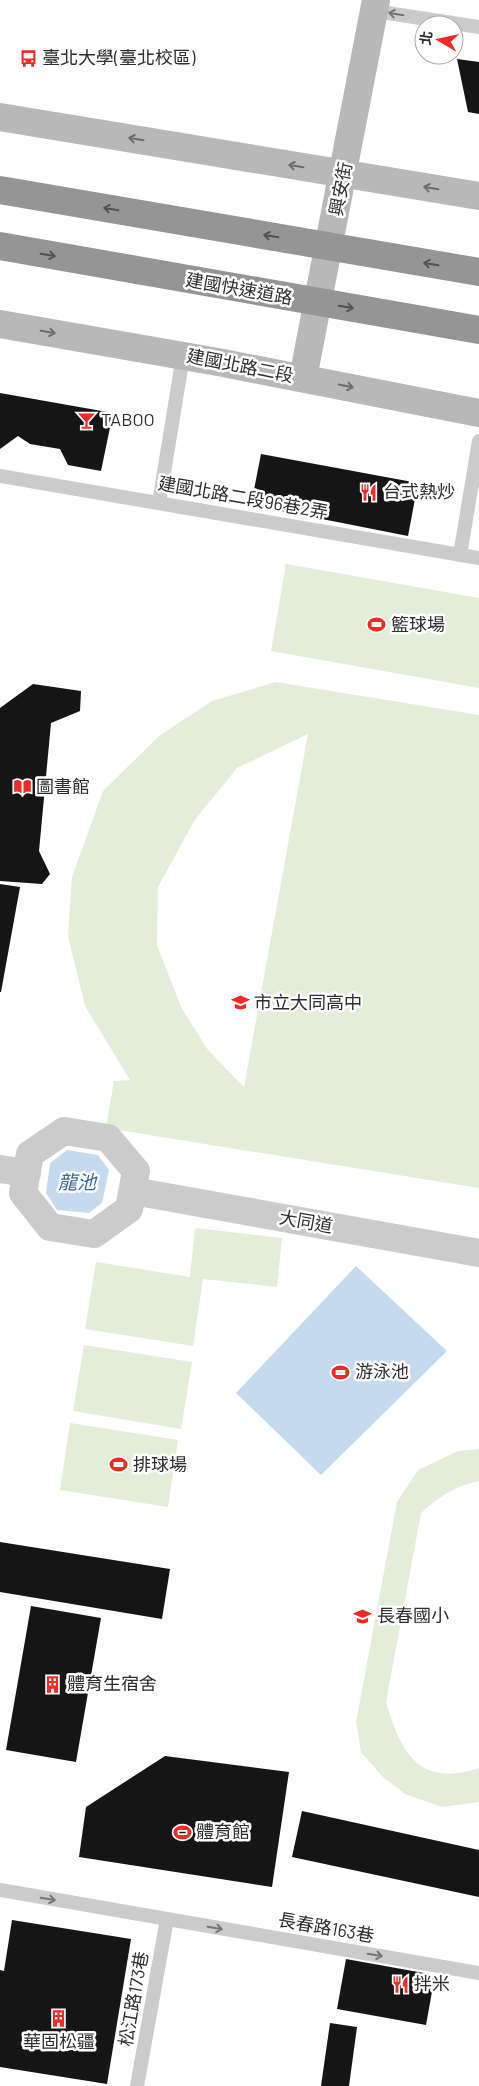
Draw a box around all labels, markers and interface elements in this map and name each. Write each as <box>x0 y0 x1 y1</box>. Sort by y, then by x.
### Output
one-way arrow <box>389 9 405 19</box>
north arrow <box>414 15 464 65</box>
text: 北 <box>416 30 435 46</box>
place label: 臺北大學(臺北校區) <box>42 46 196 68</box>
bus stop icon: 臺北大學(臺北校區) <box>18 48 38 68</box>
one-way arrow <box>128 134 144 144</box>
street label: 興安街 <box>324 160 356 217</box>
one-way arrow <box>288 161 304 171</box>
one-way arrow <box>423 183 439 193</box>
one-way arrow <box>103 203 119 213</box>
one-way arrow <box>263 231 279 241</box>
one-way arrow <box>40 250 56 260</box>
one-way arrow <box>423 258 439 268</box>
street label: 建國快速道路 <box>184 268 294 308</box>
one-way arrow <box>338 303 354 313</box>
one-way arrow <box>40 328 56 337</box>
street label: 建國北路二段 <box>185 344 295 386</box>
one-way arrow <box>337 382 353 392</box>
place label: TABOO <box>101 408 155 430</box>
bar icon: TABOO <box>77 410 97 430</box>
street label: 建國北路二段96巷2弄 <box>156 471 330 523</box>
place label: 台式熱炒 <box>383 480 455 502</box>
restaurant icon: 台式熱炒 <box>359 482 379 502</box>
place label: 籃球場 <box>391 613 445 635</box>
sports icon: 籃球場 <box>367 615 387 635</box>
place label: 圖書館 <box>36 775 90 797</box>
library icon: 圖書館 <box>12 777 32 797</box>
place label: 市立大同高中 <box>254 991 362 1013</box>
school or university icon: 市立大同高中 <box>230 993 250 1013</box>
water label: 龍池 <box>58 1170 98 1193</box>
street label: 大同道 <box>278 1205 335 1237</box>
place label: 游泳池 <box>355 1360 409 1382</box>
sports icon: 游泳池 <box>331 1362 351 1382</box>
place label: 排球場 <box>133 1453 187 1475</box>
sports icon: 排球場 <box>109 1455 129 1475</box>
place label: 長春國小 <box>377 1604 449 1626</box>
school or university icon: 長春國小 <box>353 1606 373 1626</box>
place label: 體育生宿舍 <box>67 1672 157 1694</box>
building icon: 體育生宿舍 <box>43 1674 63 1694</box>
place label: 體育館 <box>196 1820 250 1842</box>
sports icon: 體育館 <box>172 1822 192 1842</box>
one-way arrow <box>40 1894 56 1904</box>
street label: 長春路163巷 <box>277 1908 376 1946</box>
one-way arrow <box>207 1923 223 1933</box>
street label: 松江路173巷 <box>114 1950 152 2048</box>
one-way arrow <box>367 1951 383 1961</box>
place label: 拌米 <box>414 1972 450 1994</box>
restaurant icon: 拌米 <box>390 1974 410 1994</box>
building icon: 華固松疆 <box>49 2009 69 2029</box>
place label: 華固松疆 <box>23 2030 95 2052</box>

